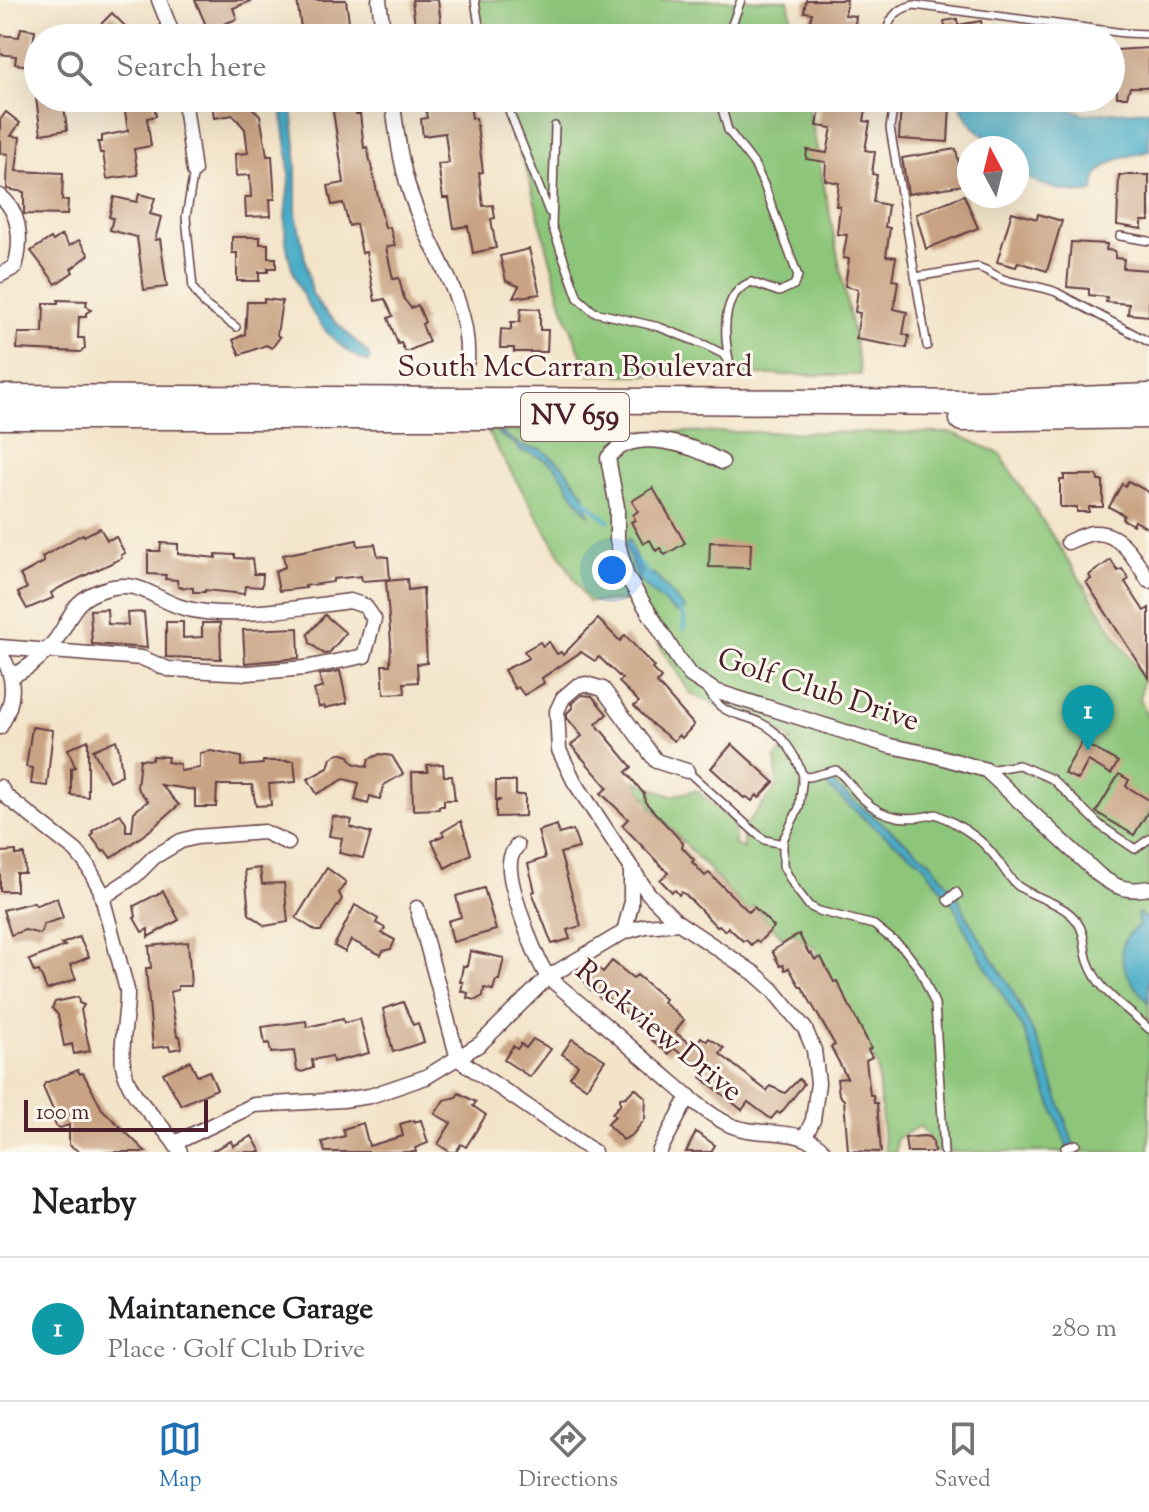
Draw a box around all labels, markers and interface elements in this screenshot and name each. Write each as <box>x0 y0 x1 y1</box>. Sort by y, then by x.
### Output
search box <box>24 24 1125 112</box>
icon: search <box>52 46 96 90</box>
text: Search here <box>116 47 266 90</box>
north arrow <box>957 136 1029 208</box>
street label: South McCarran Boulevard <box>397 347 753 390</box>
road number: NV 659 <box>521 393 629 441</box>
your location <box>592 550 632 590</box>
street label: Golf Club Drive <box>711 638 925 744</box>
pin: 1 <box>1062 685 1114 751</box>
street label: Rockview Drive <box>565 951 751 1113</box>
scale bar <box>24 1096 208 1132</box>
text: 100 m <box>36 1098 89 1130</box>
text: Nearby <box>32 1180 137 1229</box>
text: Maintanence Garage <box>108 1289 373 1332</box>
text: 1 <box>54 1311 62 1348</box>
text: 280 m <box>1051 1311 1117 1348</box>
text: Place · Golf Club Drive <box>108 1332 365 1369</box>
tab: Map <box>158 1417 202 1497</box>
tab: Directions <box>519 1417 618 1497</box>
tab: Saved <box>934 1417 991 1497</box>

